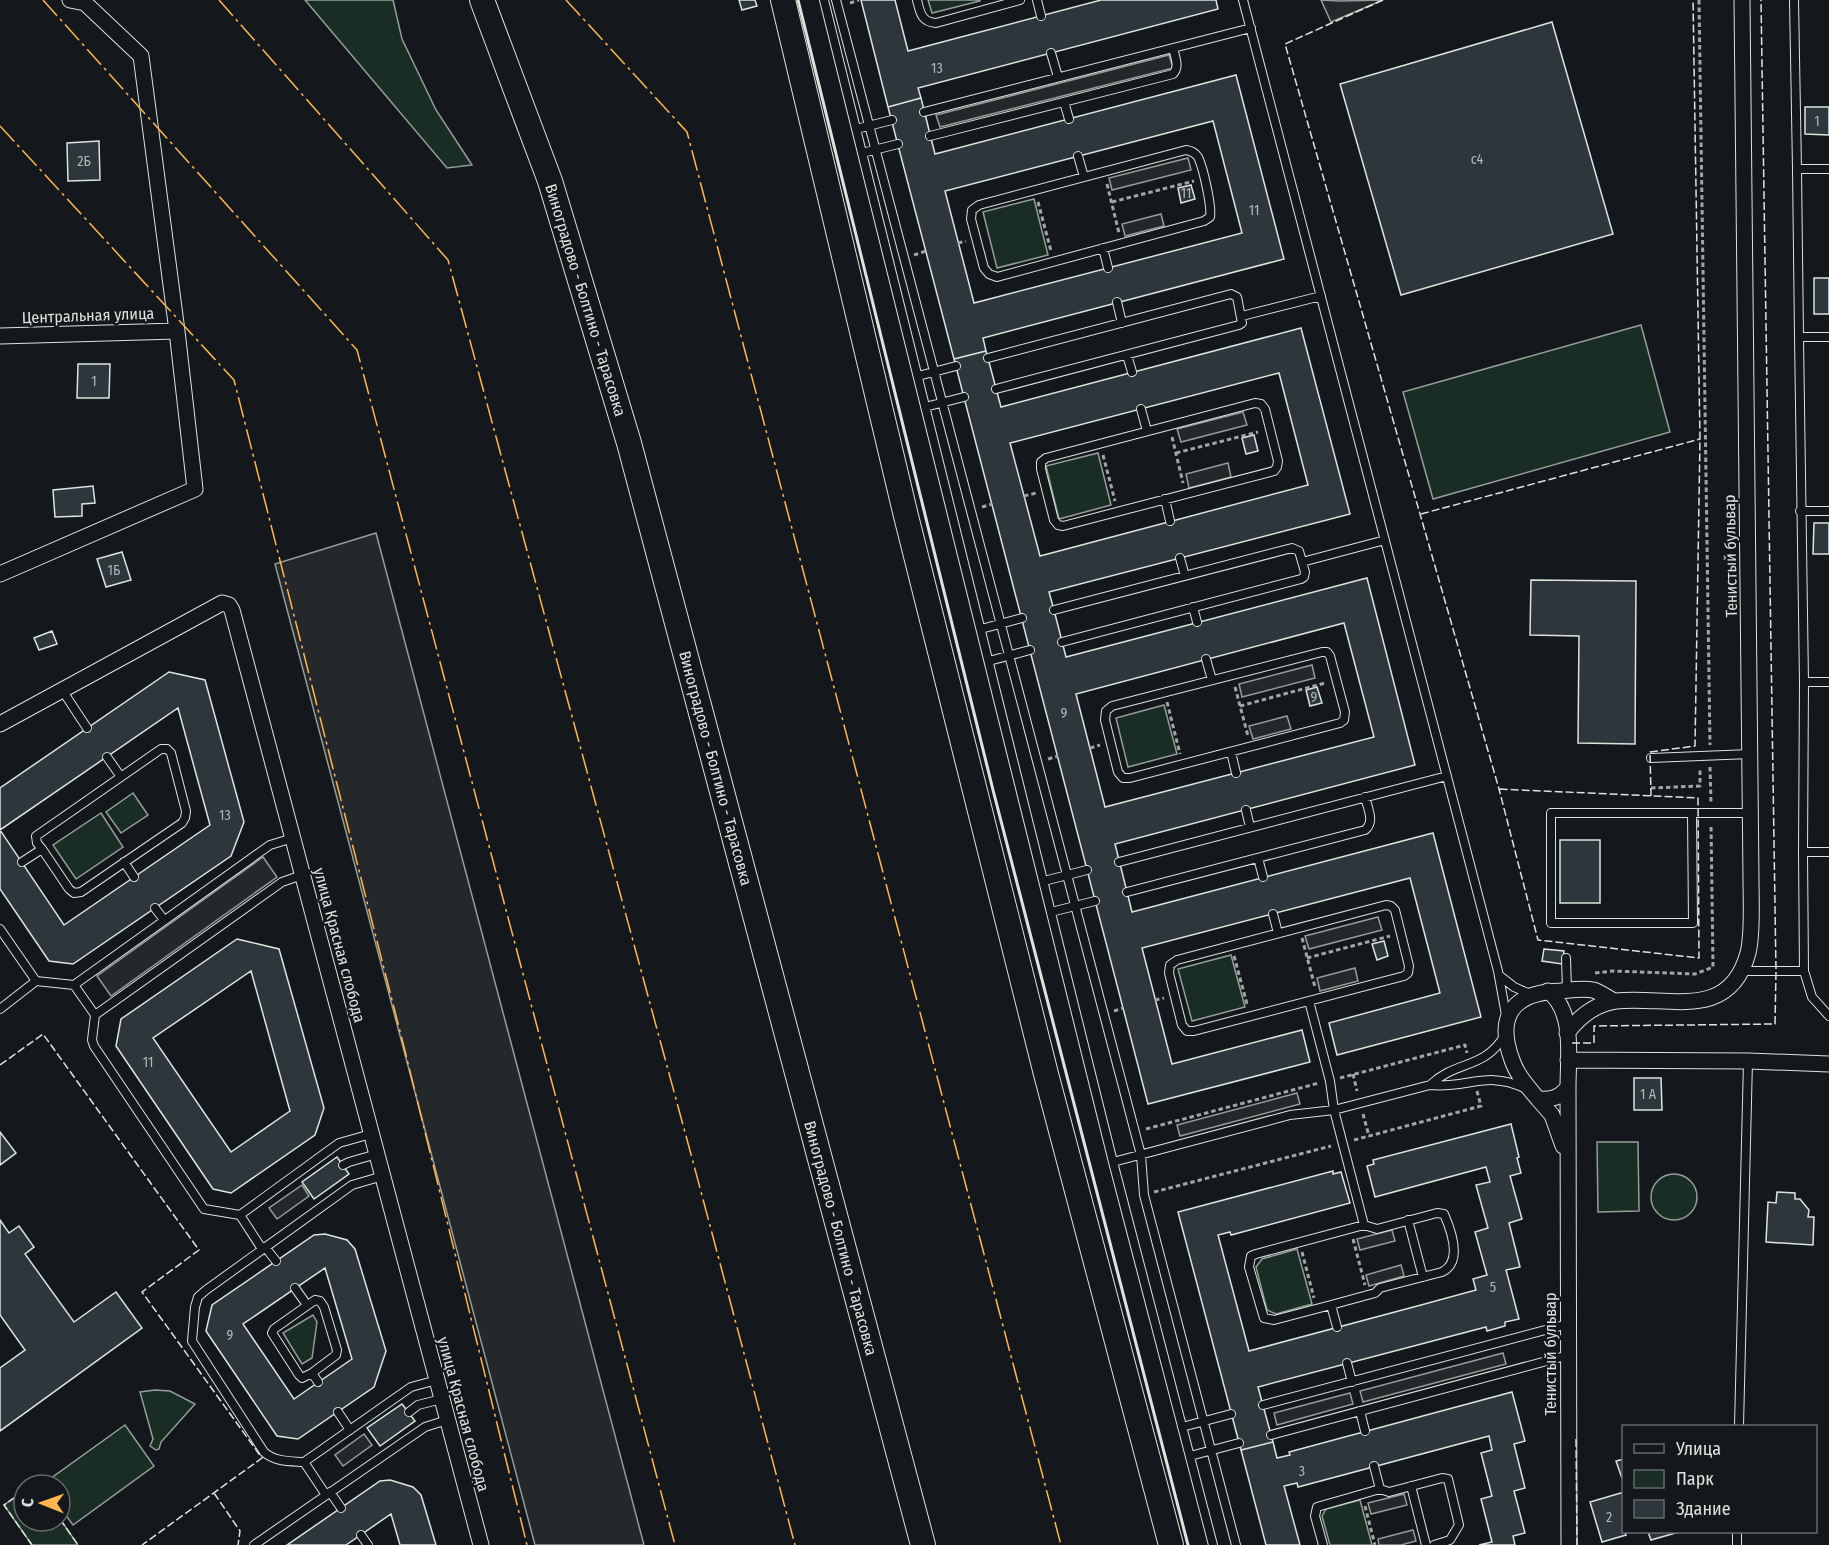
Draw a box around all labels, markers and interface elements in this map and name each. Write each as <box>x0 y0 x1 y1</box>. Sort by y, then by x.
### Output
house number: 13 <box>931 60 943 77</box>
house number: 1 <box>1814 113 1820 130</box>
house number: с4 <box>1471 151 1483 168</box>
house number: 2Б <box>77 153 91 170</box>
street label: Виноградово - Болтино - Тарасовка <box>541 182 630 419</box>
house number: 11 <box>1181 185 1191 202</box>
house number: 11 <box>1249 202 1259 219</box>
street label: Центральная улица <box>21 304 155 327</box>
house number: 1 <box>91 373 97 390</box>
street label: Тенистый бульвар <box>1720 494 1741 618</box>
house number: 1Б <box>108 562 120 579</box>
street label: Виноградово - Болтино - Тарасовка <box>675 649 756 888</box>
house number: 9 <box>1311 689 1318 706</box>
house number: 9 <box>1061 705 1068 722</box>
house number: 13 <box>219 807 231 824</box>
street label: улица Красная слобода <box>310 866 369 1025</box>
house number: 11 <box>143 1054 153 1071</box>
house number: 1 А <box>1640 1086 1657 1103</box>
street label: Виноградово - Болтино - Тарасовка <box>800 1119 881 1358</box>
house number: 5 <box>1490 1279 1496 1296</box>
street label: Тенистый бульвар <box>1541 1293 1560 1415</box>
house number: 9 <box>227 1327 234 1344</box>
street label: улица Красная слобода <box>434 1335 493 1494</box>
legend <box>1622 1425 1817 1533</box>
text: Улица <box>1675 1438 1721 1460</box>
house number: 3 <box>1299 1463 1305 1480</box>
text: Парк <box>1676 1468 1714 1490</box>
north arrow <box>12 1473 72 1533</box>
text: С <box>18 1498 37 1507</box>
text: Здание <box>1676 1498 1731 1520</box>
house number: 2 <box>1606 1509 1612 1526</box>

